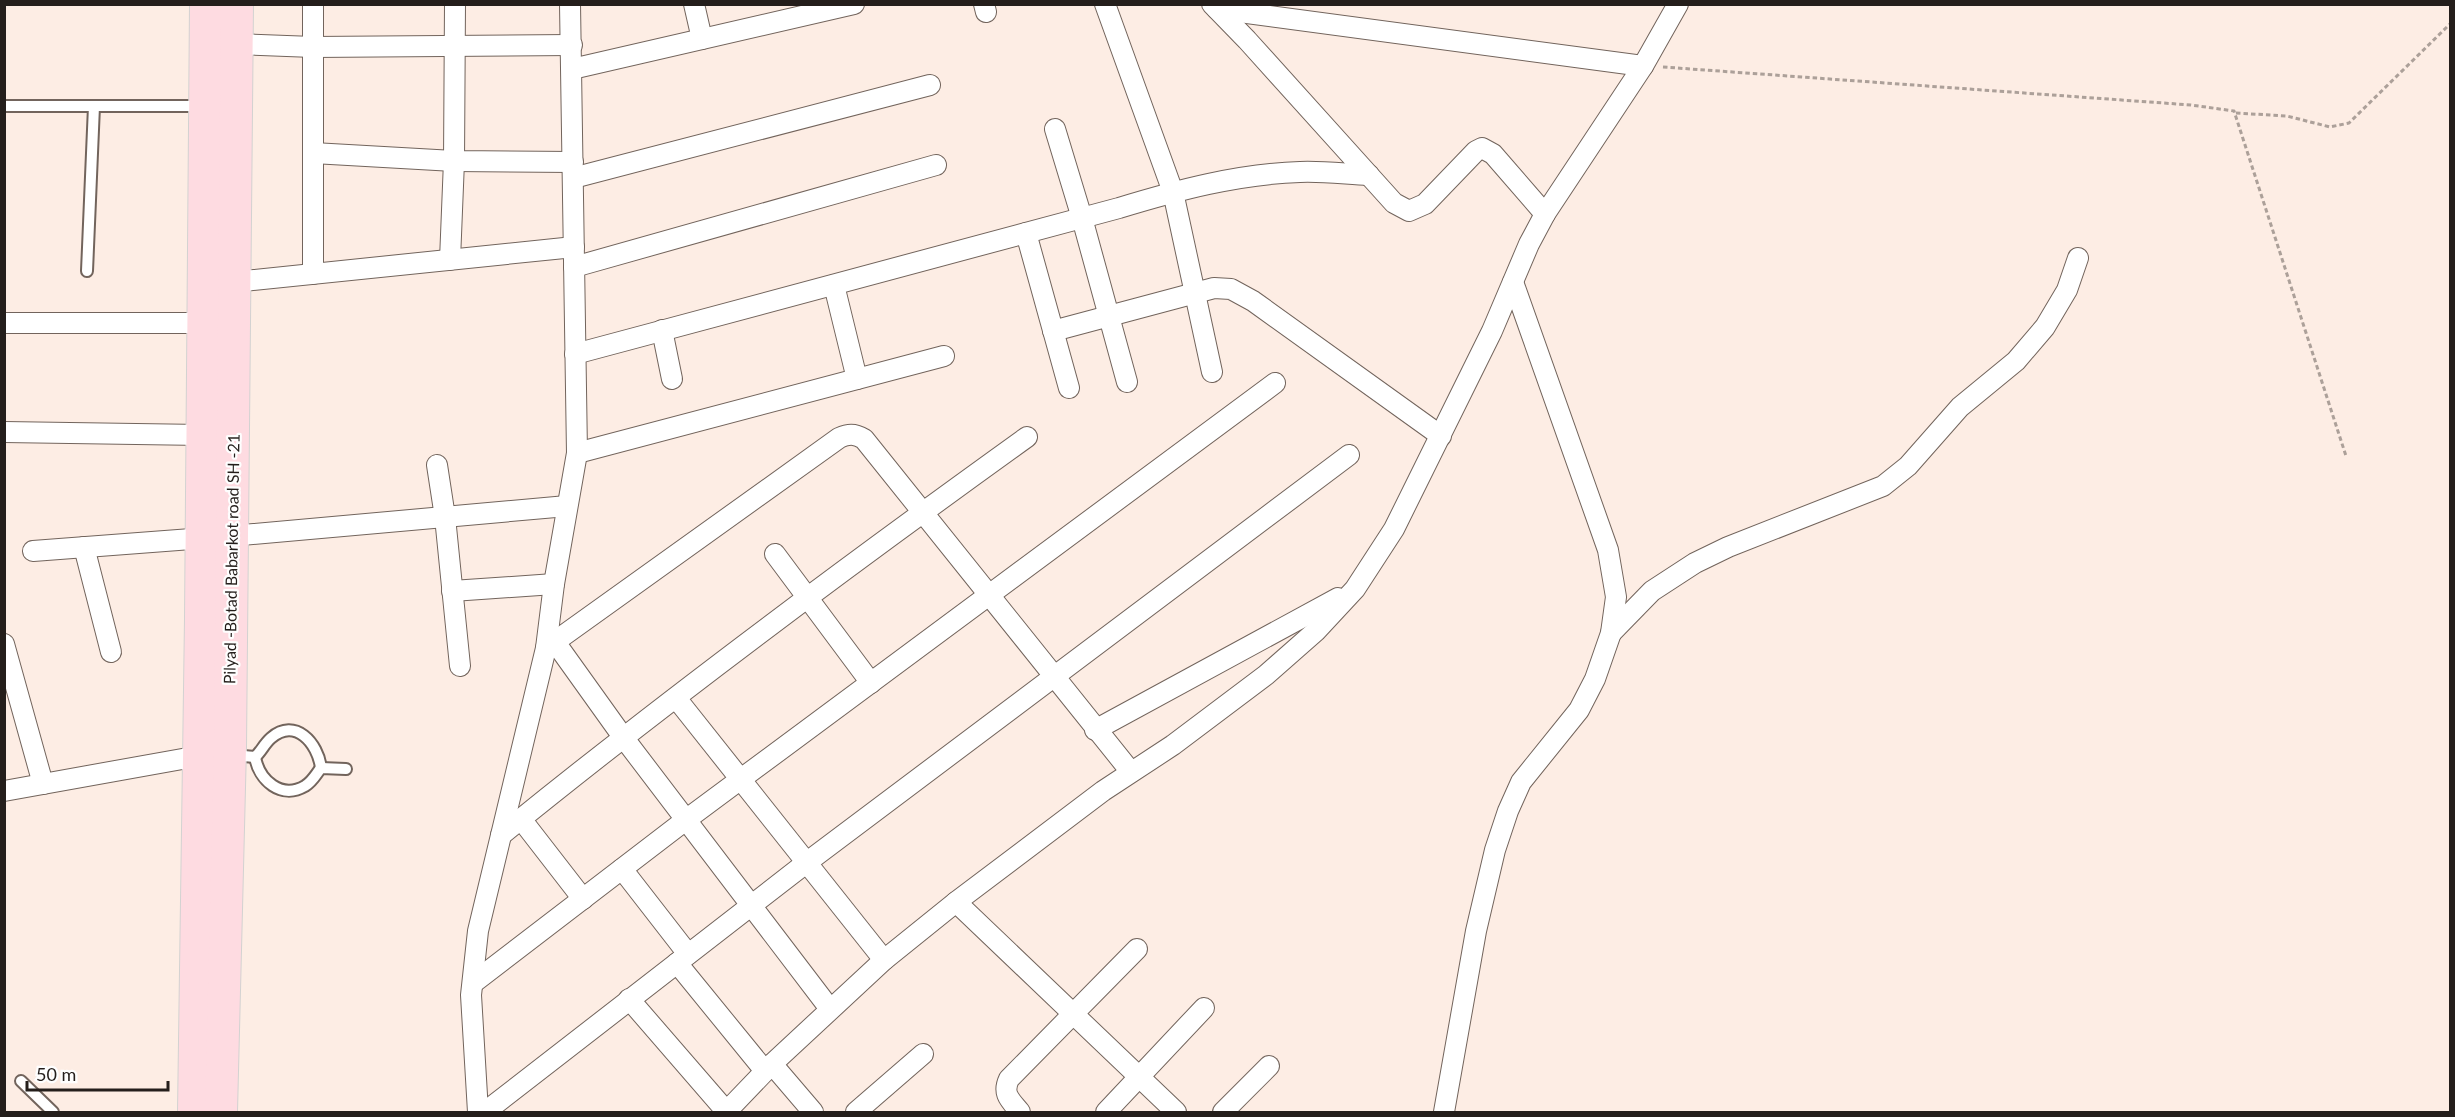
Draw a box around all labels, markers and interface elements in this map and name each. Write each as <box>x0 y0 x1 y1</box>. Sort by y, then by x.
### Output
street label: Pilyad -Botad Babarkot road SH -21 <box>219 434 243 684</box>
scale bar <box>27 1054 168 1092</box>
text: 50 m <box>36 1063 76 1085</box>

